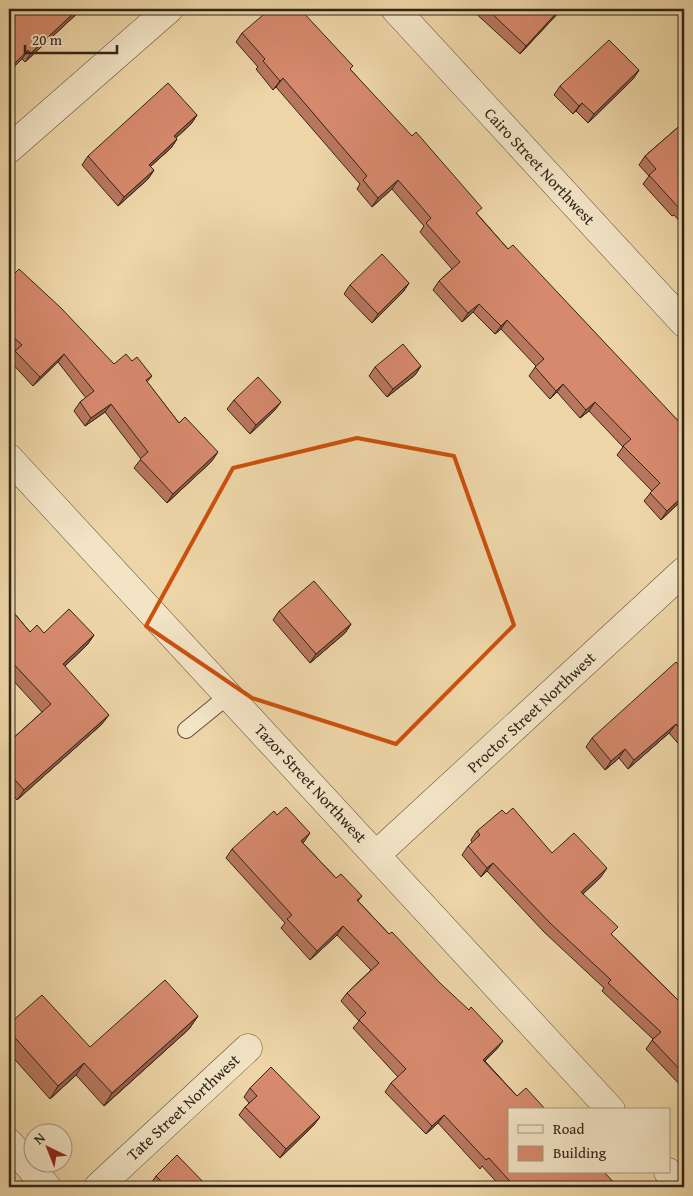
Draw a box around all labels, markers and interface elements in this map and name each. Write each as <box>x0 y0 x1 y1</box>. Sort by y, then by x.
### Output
scale bar <box>25 22 118 54</box>
text: 20 m <box>32 29 63 50</box>
street label: Cairo Street Northwest <box>479 102 601 230</box>
street label: Proctor Street Northwest <box>461 646 601 778</box>
street label: Tazor Street Northwest <box>249 718 373 848</box>
street label: Tate Street Northwest <box>121 1048 245 1166</box>
legend <box>508 1108 670 1174</box>
text: Road <box>553 1118 584 1139</box>
north arrow <box>22 1124 72 1174</box>
text: N <box>29 1128 50 1149</box>
text: Building <box>553 1142 607 1163</box>

